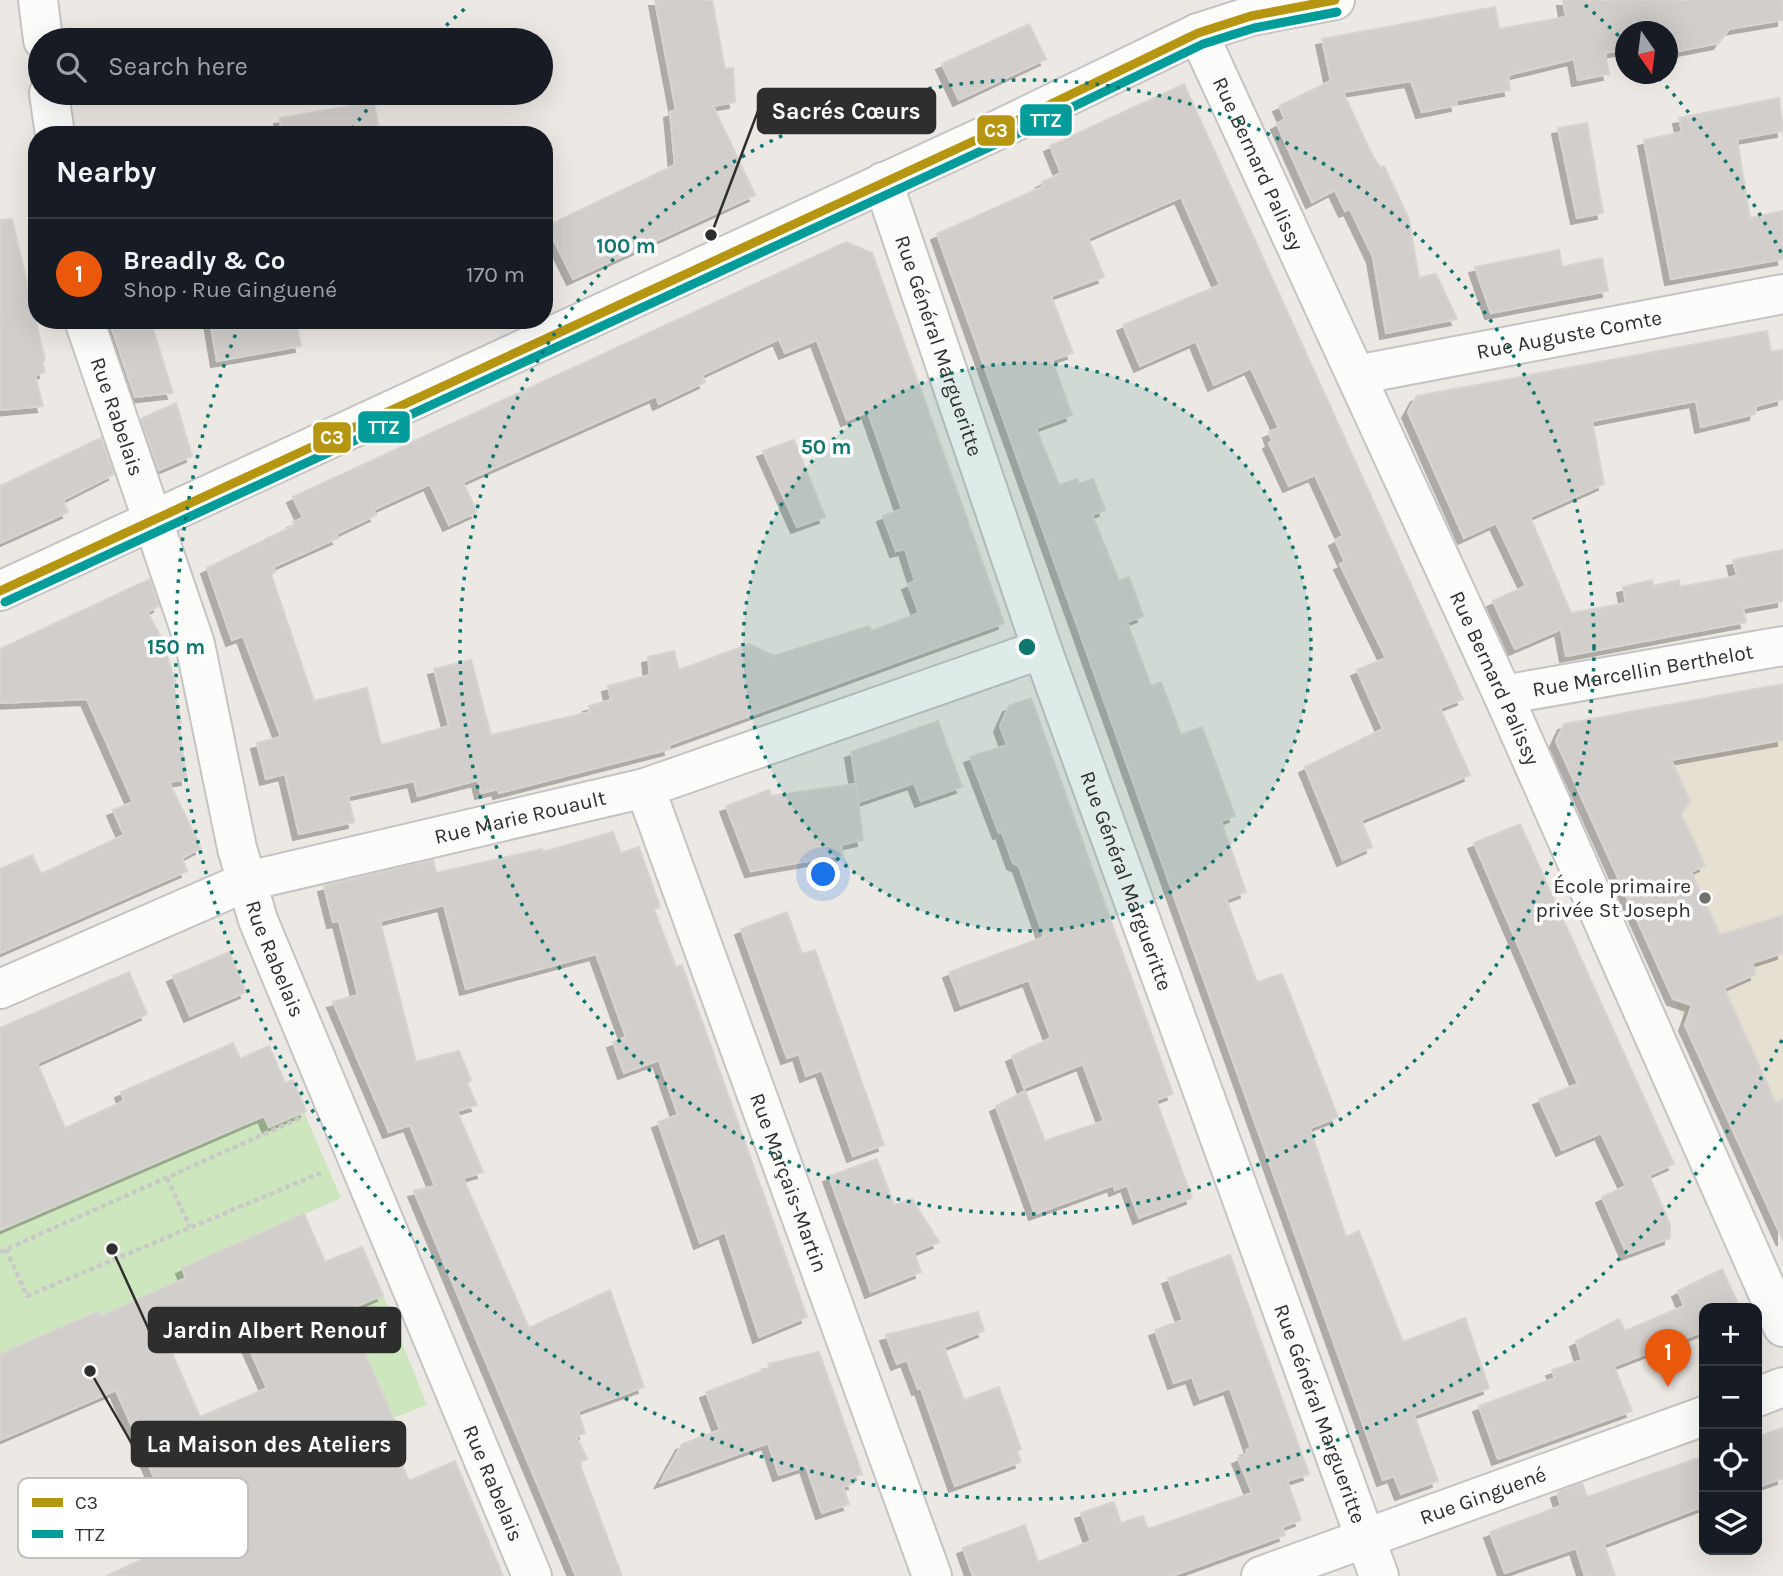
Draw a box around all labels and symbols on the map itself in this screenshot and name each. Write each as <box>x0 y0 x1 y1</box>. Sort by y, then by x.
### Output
north arrow <box>1615 21 1678 84</box>
street label: Rue Bernard Palissy <box>1208 73 1309 255</box>
callout: Sacrés Cœurs <box>758 89 935 133</box>
text: Sacrés Cœurs <box>771 98 921 125</box>
line badge: TTZ <box>1019 103 1073 137</box>
text: TTZ <box>1030 110 1062 132</box>
line badge: C3 <box>976 114 1016 147</box>
text: C3 <box>984 120 1008 142</box>
street label: Rue Général Margueritte <box>890 232 987 459</box>
text: 100 m <box>596 234 656 258</box>
street label: Rue Auguste Comte <box>1474 305 1664 364</box>
street label: Rue Rabelais <box>86 354 148 479</box>
line badge: TTZ <box>357 410 411 444</box>
text: TTZ <box>368 417 400 439</box>
line badge: C3 <box>312 421 352 454</box>
text: C3 <box>320 427 344 449</box>
text: 50 m <box>801 435 851 459</box>
street label: Rue Bernard Palissy <box>1445 587 1545 769</box>
text: 150 m <box>147 635 205 659</box>
centre of rings <box>1015 635 1039 659</box>
street label: Rue Marcellin Berthelot <box>1531 639 1755 702</box>
street label: Rue Général Margueritte <box>1075 768 1177 994</box>
street label: Rue Marie Rouault <box>432 786 608 849</box>
your location <box>806 857 840 891</box>
place label: École primaire privée St Joseph <box>1535 874 1691 922</box>
marker: École primaire privée St Joseph <box>1697 890 1713 906</box>
street label: Rue Rabelais <box>241 898 309 1021</box>
street label: Rue Marçais-Martin <box>745 1090 832 1276</box>
street label: Rue Général Margueritte <box>1269 1301 1371 1527</box>
callout: Jardin Albert Renouf <box>149 1308 400 1352</box>
text: Jardin Albert Renouf <box>163 1317 387 1344</box>
pin: 1 <box>1645 1329 1691 1387</box>
street label: Rue Rabelais <box>458 1421 528 1545</box>
callout: La Maison des Ateliers <box>132 1422 405 1466</box>
text: La Maison des Ateliers <box>147 1431 391 1458</box>
street label: Rue Ginguené <box>1416 1462 1549 1530</box>
legend <box>18 1478 248 1558</box>
text: C3 <box>75 1492 98 1514</box>
text: TTZ <box>75 1524 105 1546</box>

